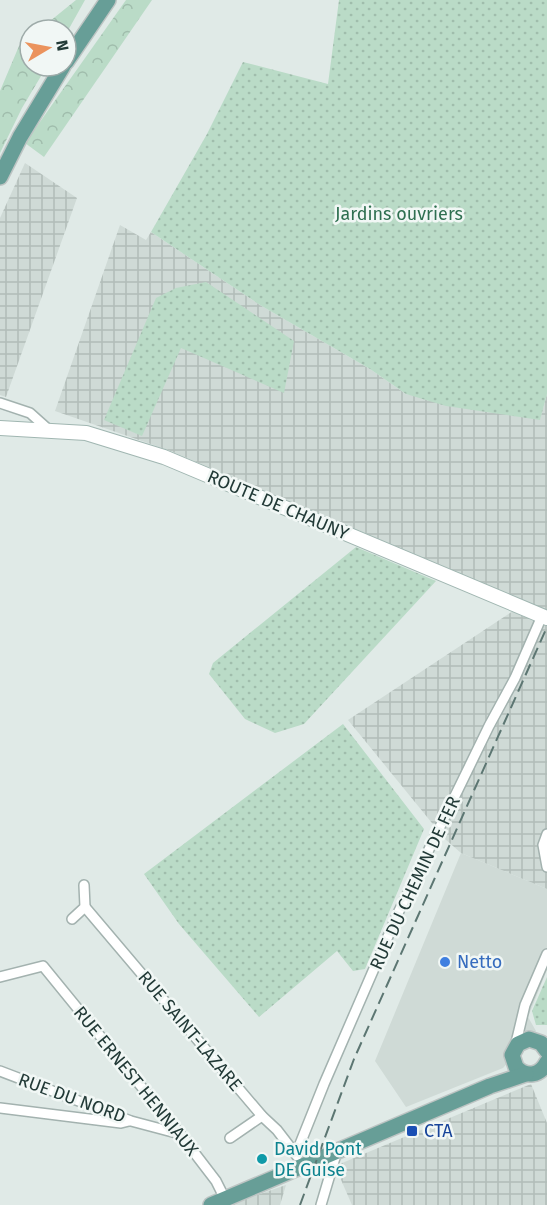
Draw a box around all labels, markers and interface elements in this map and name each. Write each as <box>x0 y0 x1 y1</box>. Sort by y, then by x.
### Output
north arrow <box>18 18 78 78</box>
text: N <box>52 39 73 52</box>
park label: Jardins ouvriers <box>335 203 463 225</box>
street label: ROUTE DE CHAUNY <box>204 465 352 545</box>
street label: RUE DU CHEMIN DE FER <box>365 793 465 973</box>
place label: Netto <box>457 951 502 973</box>
marker: Netto <box>438 955 452 969</box>
street label: RUE SAINT-LAZARE <box>133 967 247 1095</box>
street label: RUE ERNEST HENNIAUX <box>69 1002 203 1161</box>
street label: RUE DU NORD <box>15 1068 129 1128</box>
place label: CTA <box>424 1120 453 1142</box>
marker: CTA <box>405 1124 419 1138</box>
place label: David Pont DE Guise <box>274 1138 362 1181</box>
marker: David Pont DE Guise <box>255 1152 269 1166</box>

